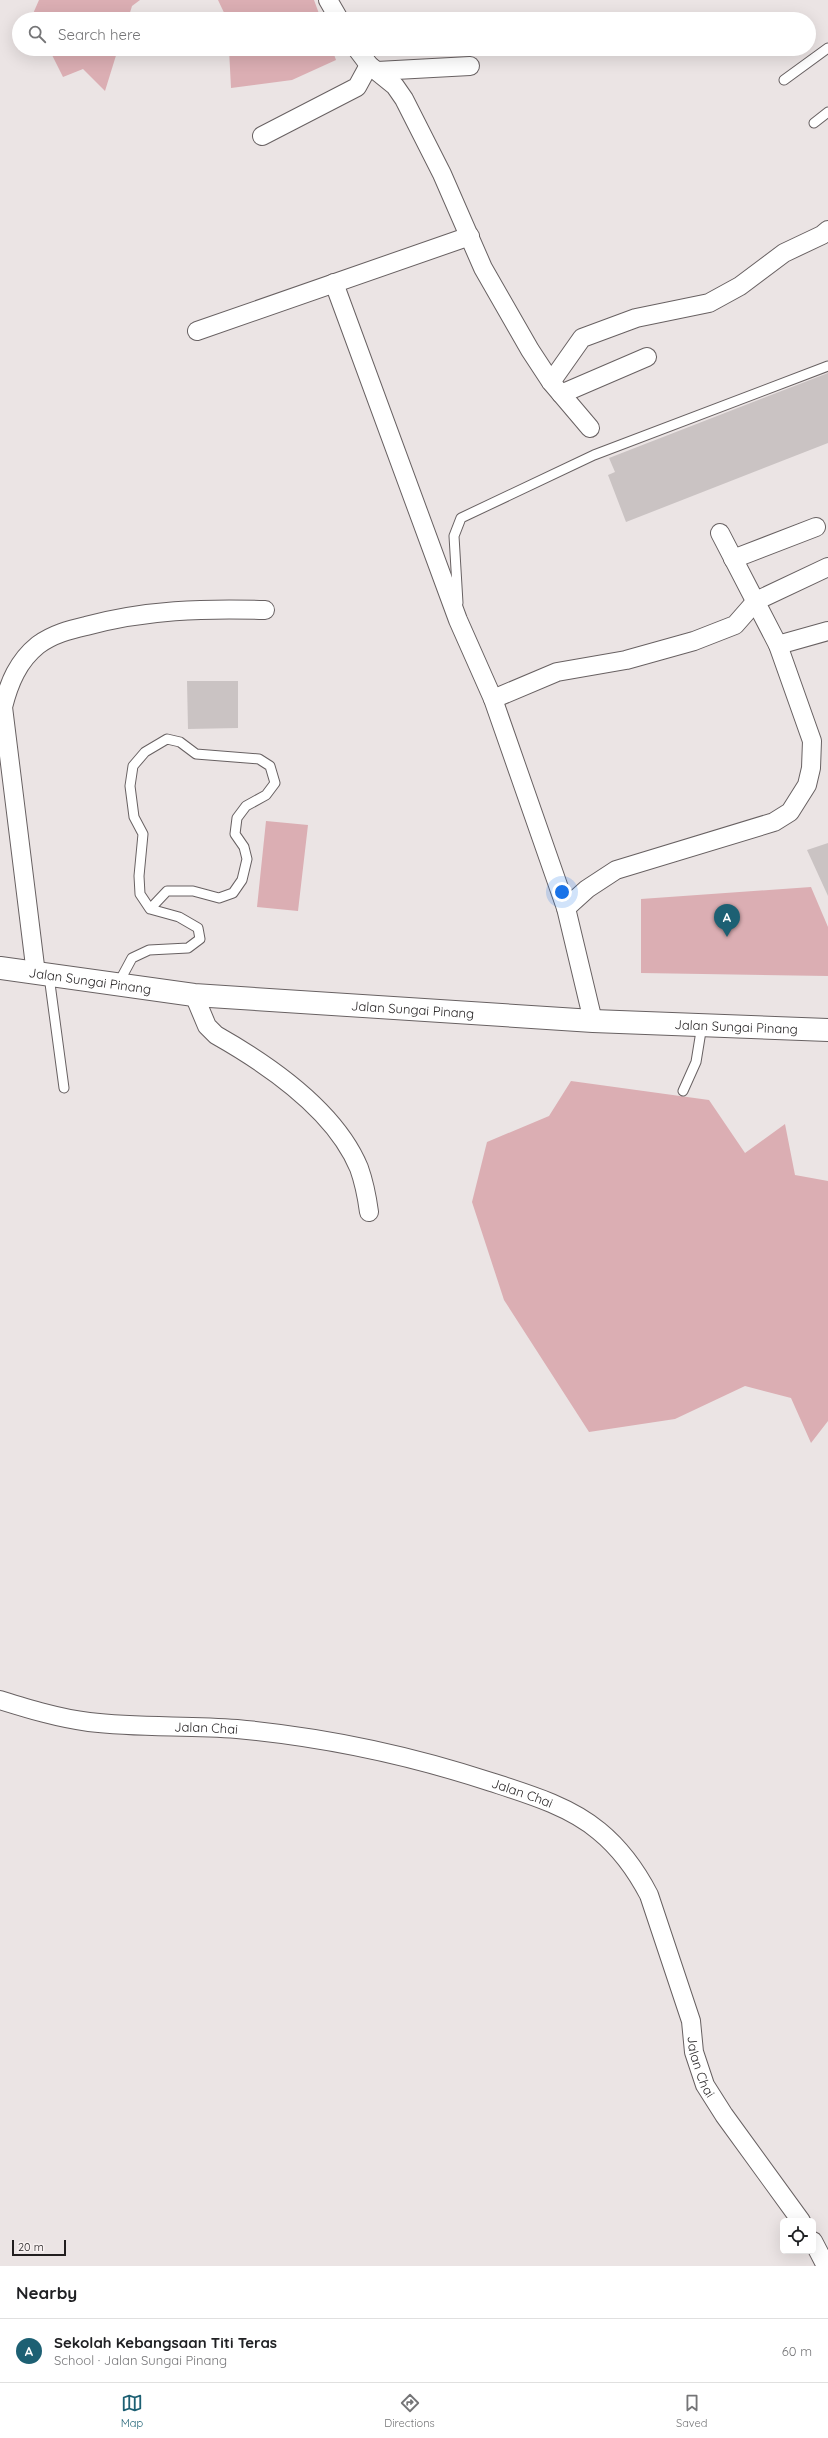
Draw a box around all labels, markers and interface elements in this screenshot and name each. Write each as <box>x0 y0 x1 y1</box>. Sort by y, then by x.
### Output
search box <box>12 12 816 56</box>
icon: search <box>26 23 48 45</box>
text: Search here <box>58 25 141 44</box>
your location <box>552 882 572 902</box>
pin: A <box>714 904 740 937</box>
street label: Jalan Sungai Pinang <box>28 964 152 997</box>
street label: Jalan Sungai Pinang <box>351 997 475 1021</box>
street label: Jalan Sungai Pinang <box>674 1016 798 1037</box>
street label: Jalan Chai <box>174 1718 239 1737</box>
street label: Jalan Chai <box>489 1775 555 1811</box>
street label: Jalan Chai <box>684 2035 719 2100</box>
map controls <box>780 2218 816 2254</box>
button: locate <box>780 2218 816 2254</box>
scale bar <box>12 2238 66 2257</box>
text: 20 m <box>18 2240 44 2254</box>
text: Nearby <box>16 2282 77 2303</box>
text: Sekolah Kebangsaan Titi Teras <box>54 2333 277 2352</box>
text: A <box>25 2343 33 2359</box>
text: 60 m <box>782 2343 812 2359</box>
text: School · Jalan Sungai Pinang <box>54 2352 227 2368</box>
tab: Map <box>121 2392 143 2430</box>
tab: Directions <box>384 2392 435 2430</box>
tab: Saved <box>676 2392 707 2430</box>

